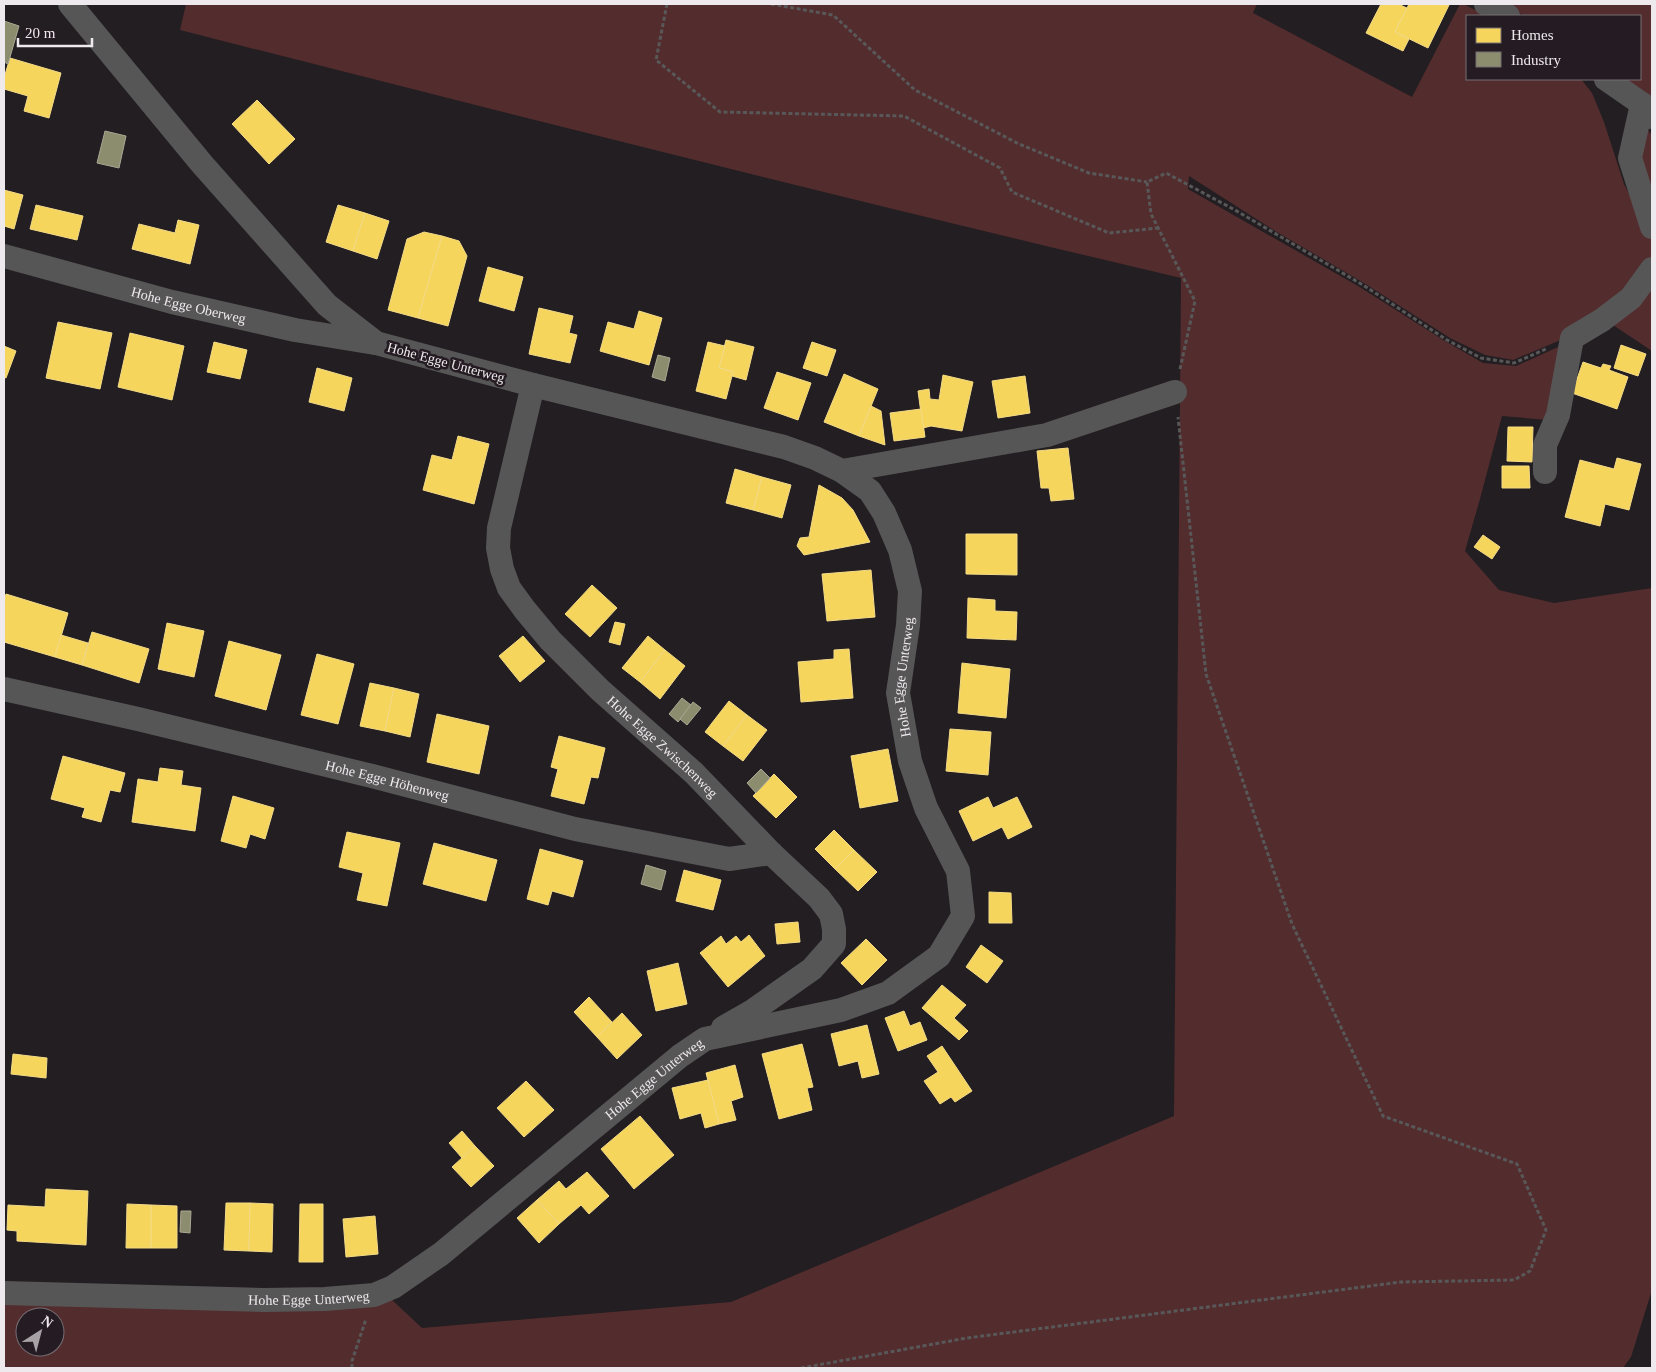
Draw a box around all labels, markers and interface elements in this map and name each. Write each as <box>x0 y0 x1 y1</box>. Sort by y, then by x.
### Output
scale bar <box>18 15 91 47</box>
legend <box>1466 15 1641 80</box>
text: 20 m <box>25 25 56 41</box>
text: Homes <box>1511 27 1554 43</box>
text: Industry <box>1511 52 1561 68</box>
street label: Hohe Egge Oberweg <box>129 284 247 327</box>
street label: Hohe Egge Unterweg <box>385 340 506 385</box>
street label: Hohe Egge Unterweg <box>891 617 916 738</box>
street label: Hohe Egge Zwischenweg <box>604 693 721 801</box>
street label: Hohe Egge Höhenweg <box>324 758 450 804</box>
street label: Hohe Egge Unterweg <box>602 1035 706 1123</box>
street label: Hohe Egge Unterweg <box>248 1288 370 1308</box>
north arrow <box>15 1307 65 1357</box>
text: N <box>39 1313 56 1331</box>

